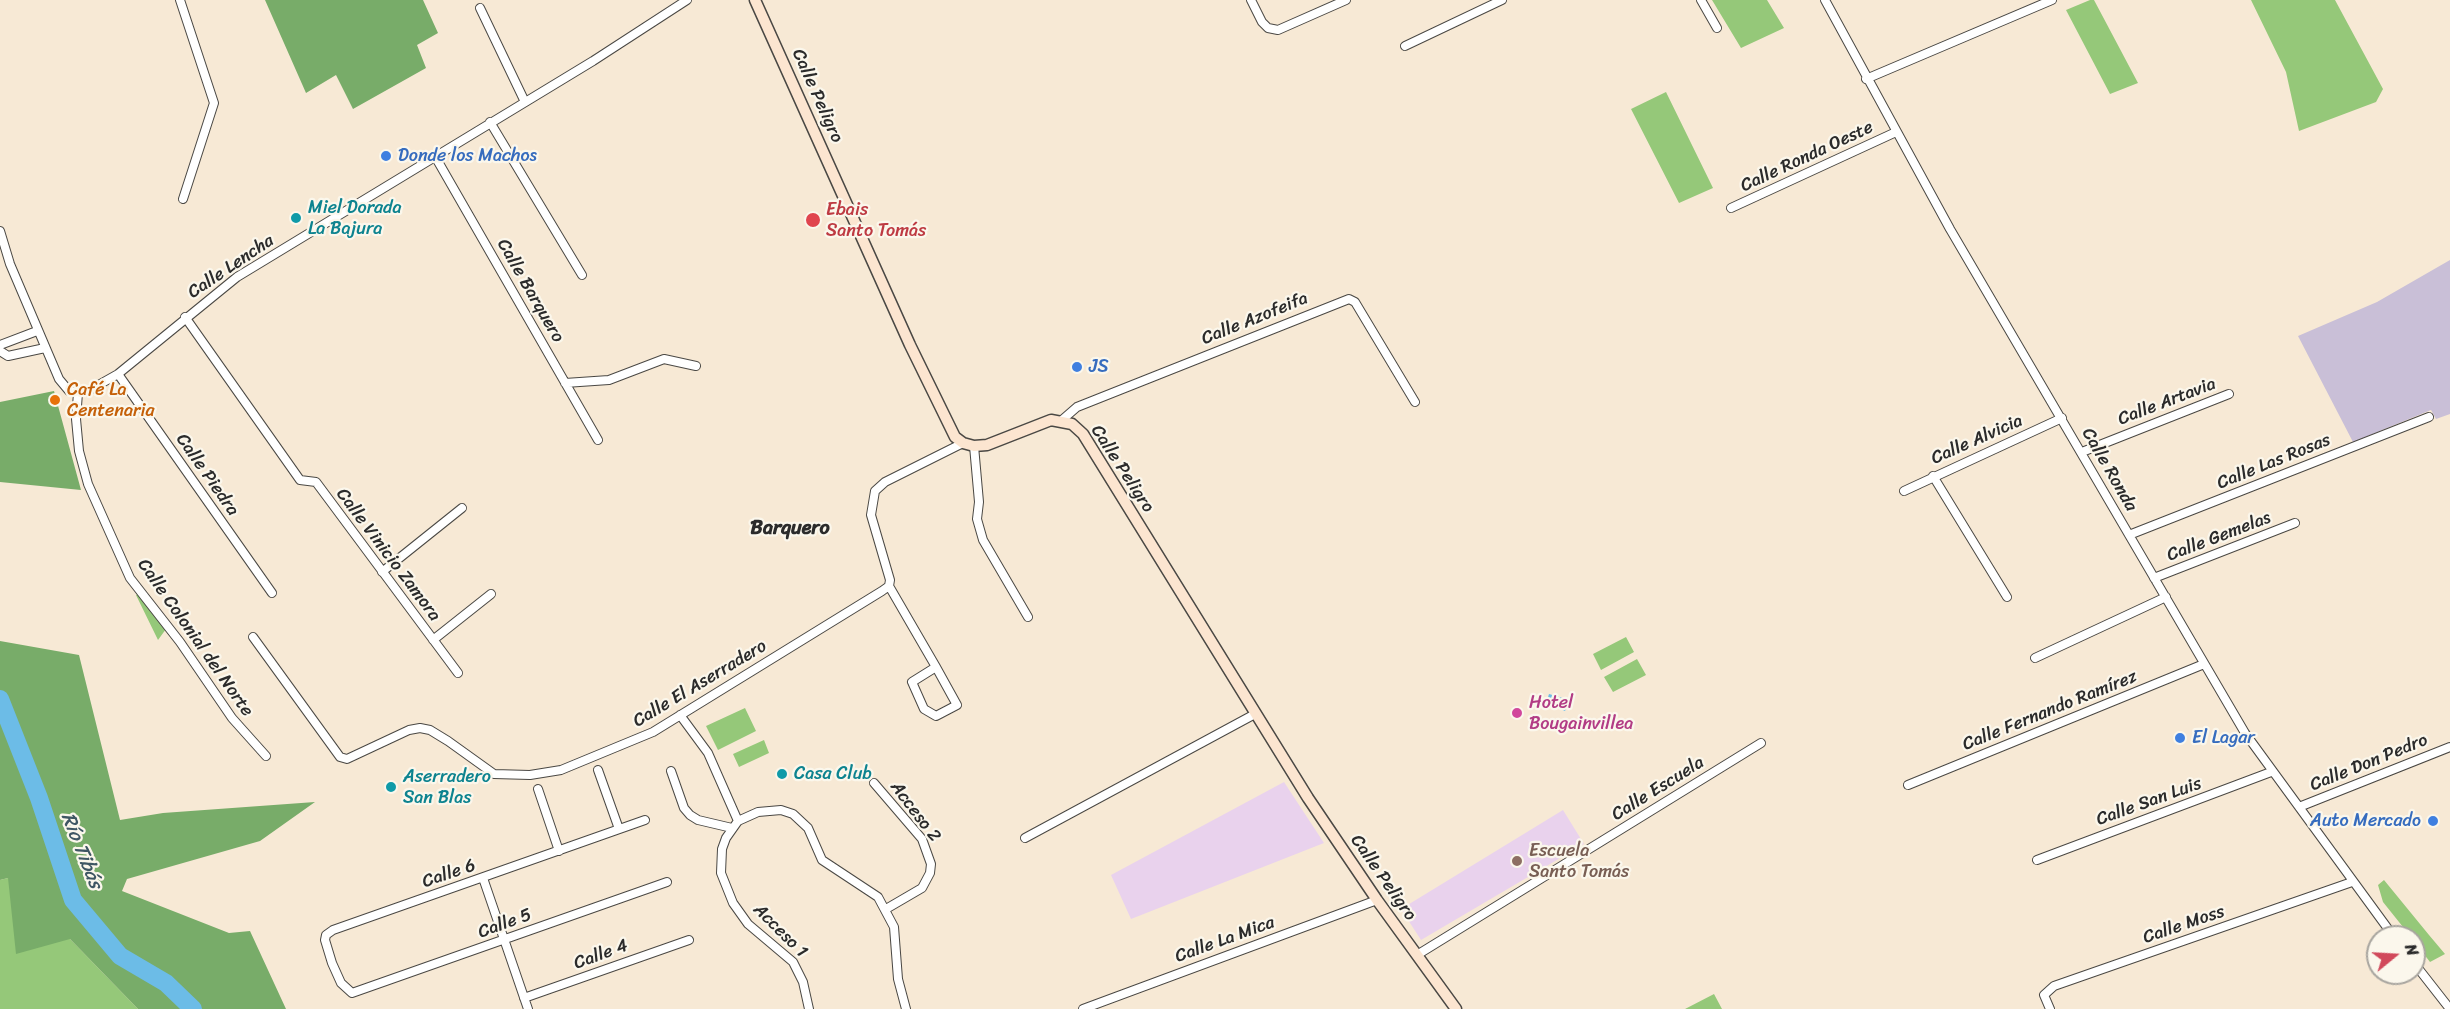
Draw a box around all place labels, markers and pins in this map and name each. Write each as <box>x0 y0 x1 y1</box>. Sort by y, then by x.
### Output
place label: Donde los Machos <box>398 145 537 167</box>
marker: Donde los Machos <box>379 149 393 163</box>
place label: Miel Dorada La Bajura <box>308 197 402 240</box>
place label: Ebais Santo Tomás <box>826 199 926 242</box>
marker: Miel Dorada La Bajura <box>289 211 303 225</box>
marker: Ebais Santo Tomás <box>804 211 822 229</box>
place label: JS <box>1089 356 1109 378</box>
marker: JS <box>1070 360 1084 374</box>
place label: Café La Centenaria <box>67 379 154 422</box>
marker: Café La Centenaria <box>48 393 62 407</box>
place label: Hotel Bougainvillea <box>1529 692 1633 734</box>
marker: Hotel Bougainvillea <box>1510 706 1524 720</box>
place label: El Lagar <box>2192 727 2255 749</box>
marker: El Lagar <box>2173 731 2187 745</box>
place label: Casa Club <box>794 763 872 785</box>
place label: Aserradero San Blas <box>403 766 491 808</box>
marker: Casa Club <box>775 767 789 781</box>
marker: Aserradero San Blas <box>384 780 398 794</box>
place label: Auto Mercado <box>2310 810 2421 832</box>
marker: Auto Mercado <box>2426 814 2440 828</box>
place label: Escuela Santo Tomás <box>1529 840 1629 882</box>
marker: Escuela Santo Tomás <box>1510 854 1524 868</box>

